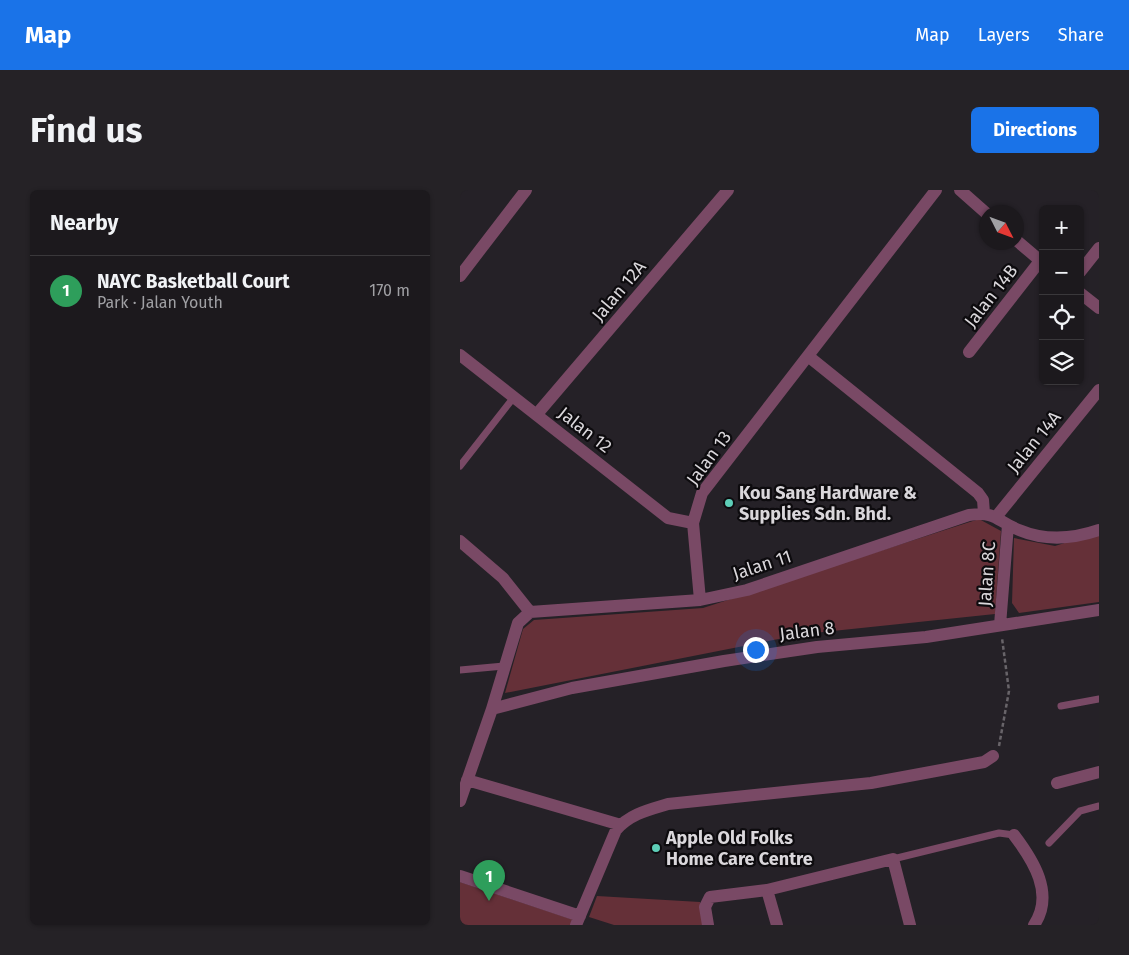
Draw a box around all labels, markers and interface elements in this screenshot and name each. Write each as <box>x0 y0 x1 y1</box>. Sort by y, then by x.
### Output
text: Map <box>25 21 71 49</box>
text: Map <box>915 24 950 46</box>
text: Layers <box>978 24 1030 46</box>
text: Share <box>1058 24 1104 46</box>
button: Directions <box>971 107 1099 153</box>
text: Find us <box>30 109 142 151</box>
north arrow <box>979 205 1024 250</box>
map controls <box>1039 205 1084 385</box>
button: + <box>1039 205 1084 250</box>
text: Nearby <box>50 210 118 236</box>
button: − <box>1039 250 1084 295</box>
street label: Jalan 12A <box>587 256 651 326</box>
street label: Jalan 14B <box>960 260 1022 332</box>
text: NAYC Basketball Court <box>97 270 290 293</box>
text: 1 <box>62 281 70 300</box>
text: 170 m <box>369 281 410 300</box>
text: Park · Jalan Youth <box>97 293 223 312</box>
button: locate <box>1039 295 1084 340</box>
button: layers <box>1039 340 1084 385</box>
street label: Jalan 12 <box>554 402 616 458</box>
street label: Jalan 14A <box>1002 406 1066 477</box>
street label: Jalan 13 <box>682 426 736 490</box>
place label: Kou Sang Hardware & Supplies Sdn. Bhd. <box>739 482 917 525</box>
marker: Kou Sang Hardware & Supplies Sdn. Bhd. <box>723 497 735 509</box>
street label: Jalan 8C <box>974 541 1000 607</box>
street label: Jalan 11 <box>730 545 794 585</box>
street label: Jalan 8 <box>778 617 836 645</box>
your location <box>743 637 769 663</box>
place label: Apple Old Folks Home Care Centre <box>665 827 813 870</box>
marker: Apple Old Folks Home Care Centre <box>650 842 662 854</box>
pin: 1 <box>473 860 505 901</box>

